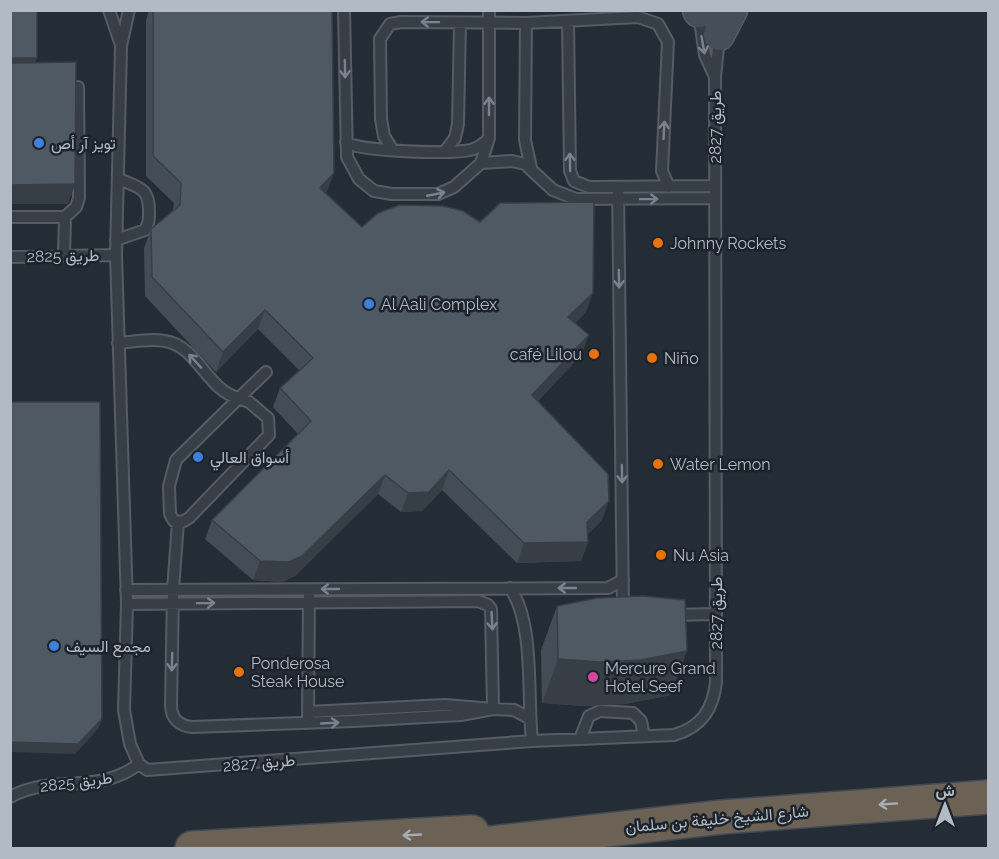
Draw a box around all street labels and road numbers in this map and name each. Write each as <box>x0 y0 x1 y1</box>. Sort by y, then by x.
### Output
street label: طريق 2827 <box>706 91 726 163</box>
street label: طريق 2825 <box>26 246 100 267</box>
street label: طريق 2827 <box>707 577 727 649</box>
street label: طريق 2827 <box>222 750 296 777</box>
street label: طريق 2825 <box>39 768 113 797</box>
street label: شارع الشيخ خليفة بن سلمان <box>625 802 810 838</box>

